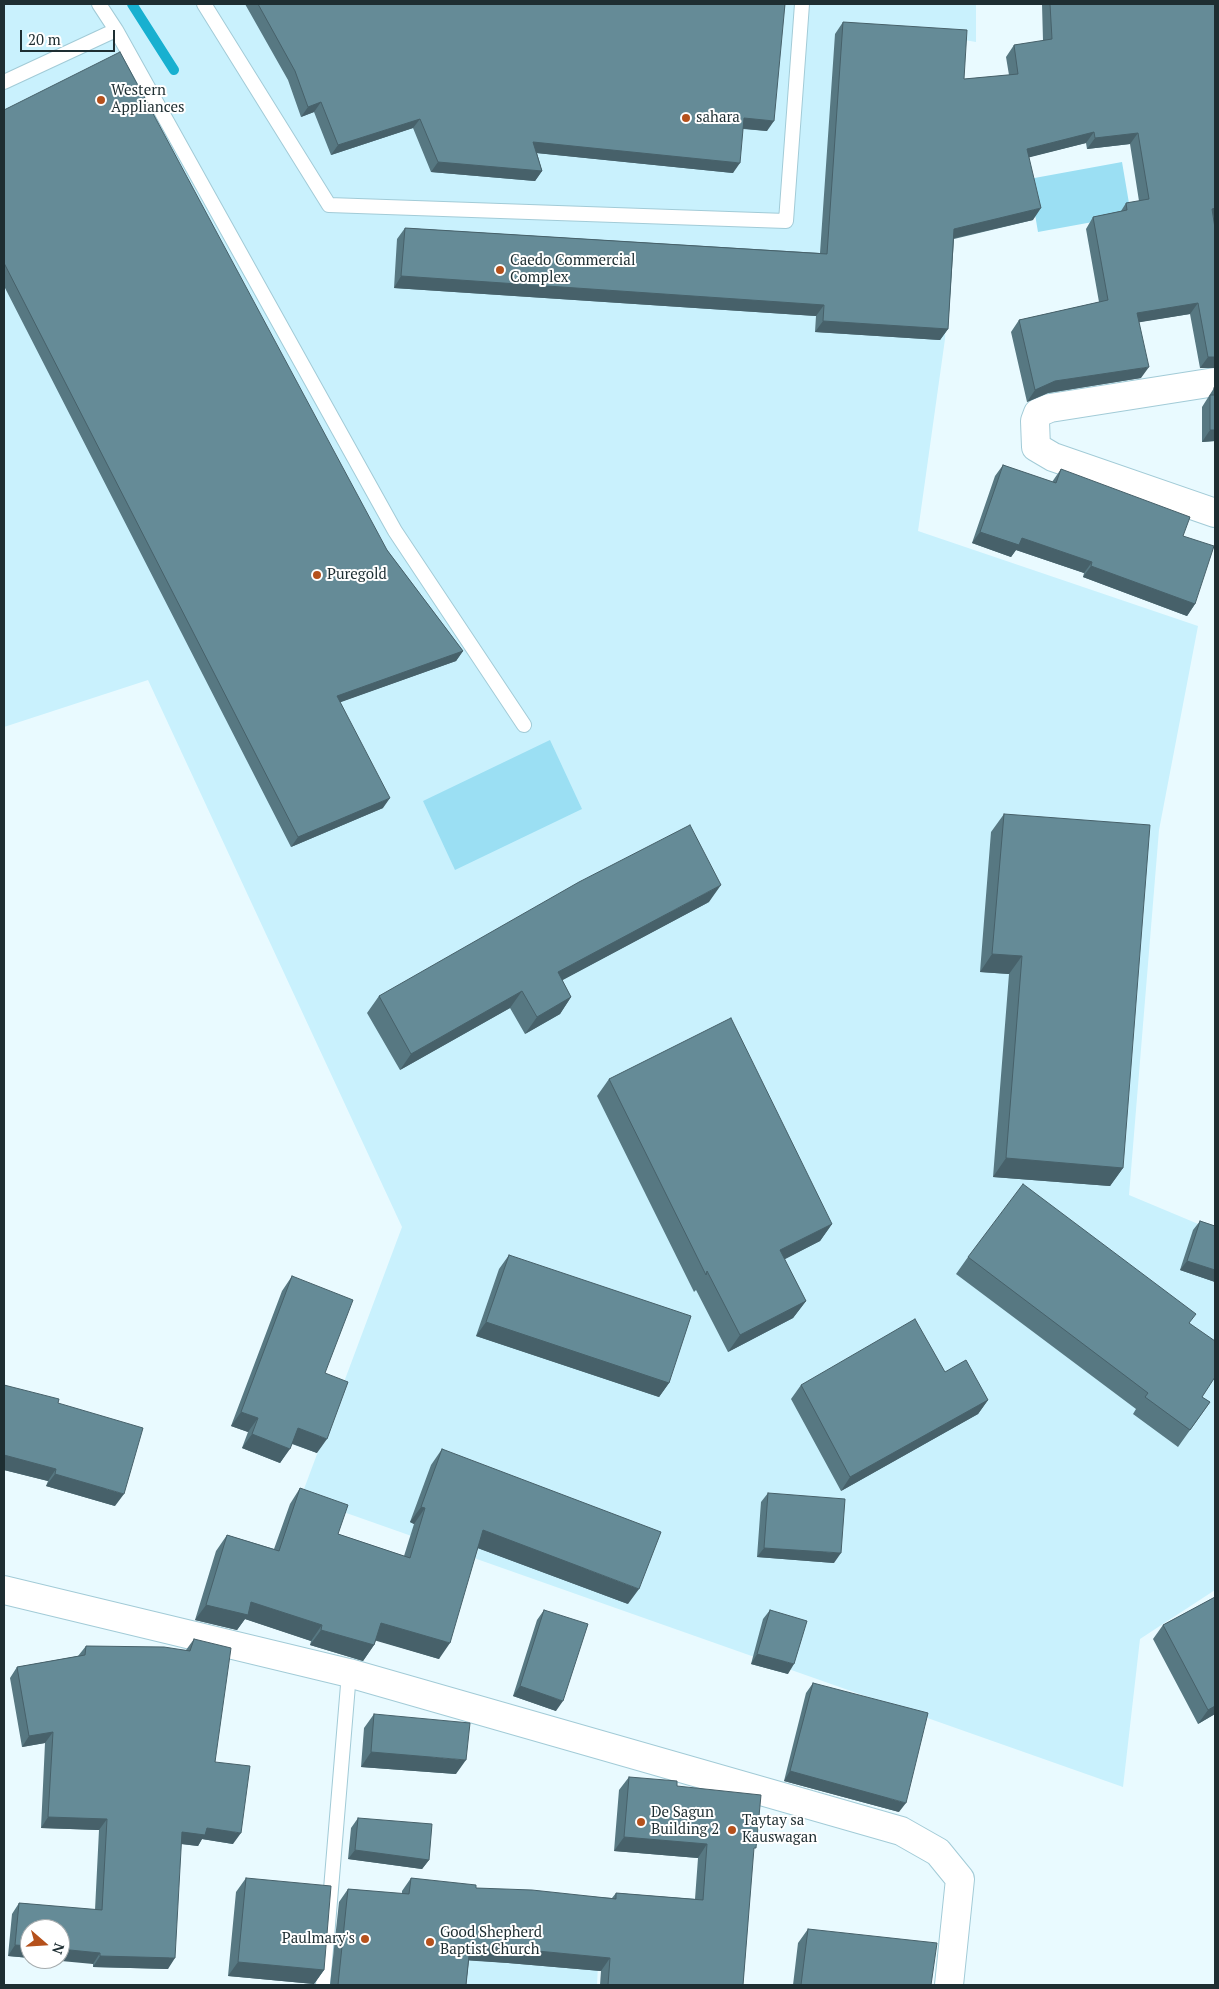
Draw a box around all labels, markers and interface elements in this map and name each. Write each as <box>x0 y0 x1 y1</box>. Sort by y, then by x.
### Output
scale bar <box>22 20 118 52</box>
text: 20 m <box>28 29 61 49</box>
place label: Western Appliances <box>111 82 184 117</box>
marker: Western Appliances <box>95 94 107 106</box>
place label: sahara <box>696 109 740 127</box>
marker: sahara <box>680 112 692 124</box>
place label: Caedo Commercial Complex <box>510 252 635 287</box>
marker: Caedo Commercial Complex <box>494 264 506 276</box>
place label: Puregold <box>327 566 387 584</box>
marker: Puregold <box>311 569 323 581</box>
place label: De Sagun Building 2 <box>651 1804 719 1839</box>
place label: Taytay sa Kauswagan <box>742 1812 817 1847</box>
marker: De Sagun Building 2 <box>635 1816 647 1828</box>
marker: Taytay sa Kauswagan <box>726 1824 738 1836</box>
north arrow <box>20 1919 70 1969</box>
place label: Good Shepherd Baptist Church <box>440 1924 542 1959</box>
place label: Paulmary's <box>282 1930 355 1948</box>
marker: Paulmary's <box>359 1933 371 1945</box>
marker: Good Shepherd Baptist Church <box>424 1936 436 1948</box>
text: N <box>48 1941 69 1957</box>

